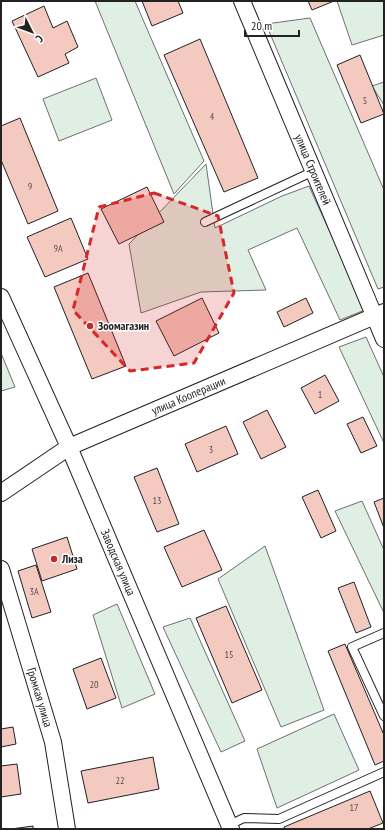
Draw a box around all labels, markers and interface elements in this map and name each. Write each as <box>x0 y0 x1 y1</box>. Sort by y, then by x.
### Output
north arrow <box>12 12 52 52</box>
scale bar <box>245 12 299 38</box>
text: 20 m <box>251 18 272 33</box>
text: С <box>33 32 46 45</box>
house number: 5 <box>363 94 367 107</box>
house number: 4 <box>210 110 215 123</box>
street label: улица Строителей <box>292 132 335 207</box>
house number: 9 <box>28 180 32 193</box>
house number: 9А <box>53 242 63 255</box>
place label: Зоомагазин <box>98 318 149 333</box>
marker: Зоомагазин <box>85 321 95 331</box>
street label: улица Кооперации <box>149 373 227 418</box>
house number: 1 <box>318 388 322 401</box>
house number: 3 <box>209 443 213 456</box>
house number: 13 <box>153 494 162 507</box>
street label: Заводская улица <box>98 527 139 598</box>
place label: Лиза <box>61 551 83 566</box>
marker: Лиза <box>49 554 59 564</box>
house number: 3А <box>29 585 39 598</box>
house number: 15 <box>225 648 234 661</box>
street label: Громкая улица <box>24 666 56 729</box>
house number: 20 <box>90 678 99 691</box>
house number: 22 <box>116 774 125 787</box>
house number: 17 <box>350 801 359 814</box>

